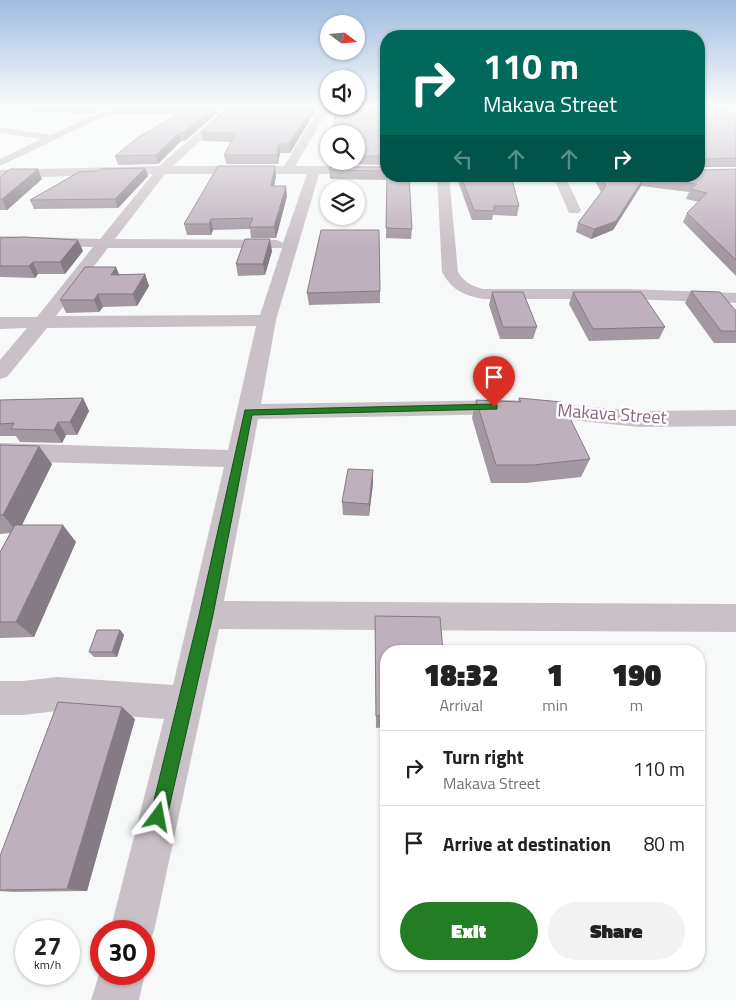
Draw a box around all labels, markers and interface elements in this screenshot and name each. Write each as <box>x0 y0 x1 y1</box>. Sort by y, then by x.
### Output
north arrow <box>320 15 365 60</box>
map controls <box>320 15 365 225</box>
text: 110 m <box>483 39 579 93</box>
icon: right <box>400 50 465 115</box>
button: sound <box>320 70 365 115</box>
text: Makava Street <box>483 87 617 121</box>
button: search <box>320 125 365 170</box>
icon: left <box>449 145 477 173</box>
icon: ahead <box>502 145 530 173</box>
icon: ahead <box>555 145 583 173</box>
icon: right <box>608 145 636 173</box>
button: layers <box>320 180 365 225</box>
pin <box>473 356 515 407</box>
icon: arrive <box>480 363 508 391</box>
street label: Makava Street <box>556 396 668 431</box>
text: 18:32 <box>424 652 498 698</box>
text: 1 <box>547 652 563 698</box>
text: 190 <box>612 652 661 698</box>
text: Arrival <box>439 693 483 717</box>
text: min <box>542 693 568 717</box>
text: m <box>630 693 643 717</box>
text: Turn right <box>443 742 524 771</box>
icon: right <box>400 754 428 782</box>
text: 110 m <box>633 754 685 783</box>
text: Makava Street <box>443 771 540 795</box>
position arrow <box>131 790 183 842</box>
icon: arrive <box>400 829 428 857</box>
text: Arrive at destination <box>443 829 611 858</box>
text: 80 m <box>644 829 685 858</box>
button: Exit <box>400 902 538 960</box>
button: Share <box>548 902 685 960</box>
speed limit sign: 30 <box>90 920 155 985</box>
text: 27 <box>33 927 62 965</box>
text: km/h <box>34 955 61 974</box>

